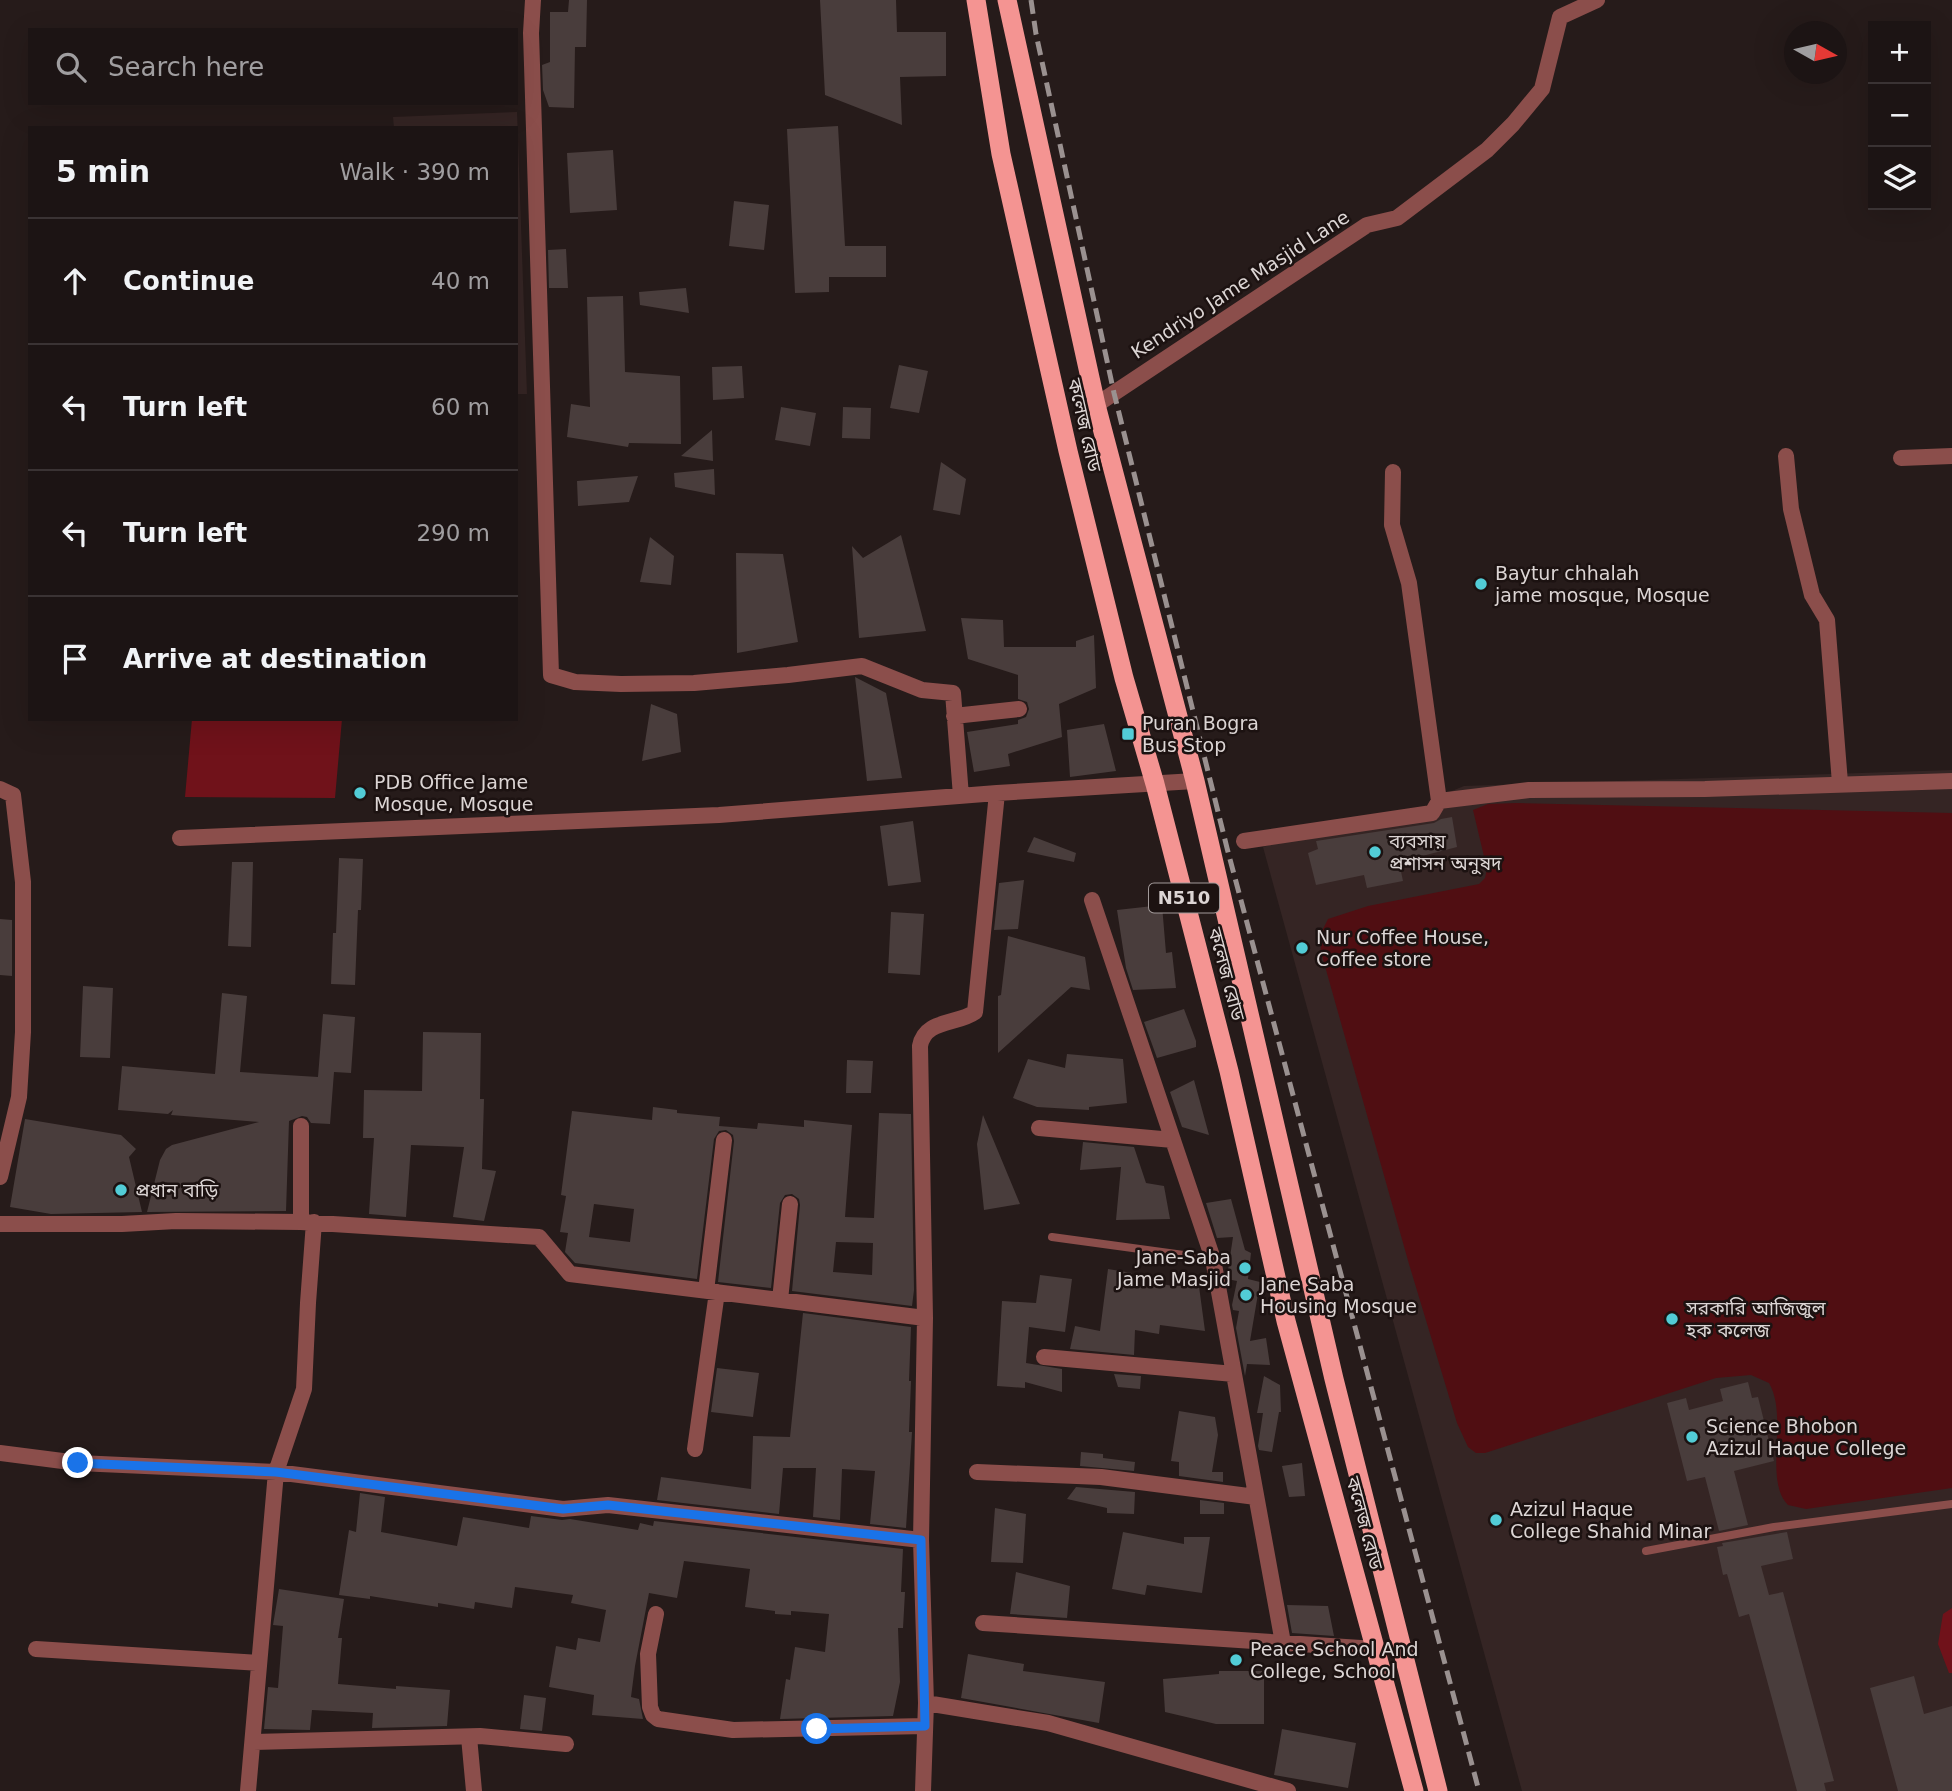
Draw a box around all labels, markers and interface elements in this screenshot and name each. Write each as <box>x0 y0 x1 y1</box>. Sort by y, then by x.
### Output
north arrow <box>1784 21 1847 84</box>
map controls <box>1868 21 1931 210</box>
button: + <box>1868 21 1931 84</box>
search box <box>28 28 518 105</box>
icon: search <box>52 48 90 86</box>
text: Search here <box>108 52 264 82</box>
button: − <box>1868 84 1931 147</box>
button: layers <box>1868 147 1931 210</box>
text: 5 min <box>56 154 150 189</box>
text: Walk · 390 m <box>339 159 490 185</box>
street label: Kendriyo Jame Masjid Lane <box>1127 205 1353 363</box>
icon: ahead <box>56 262 94 300</box>
text: Continue <box>123 266 254 296</box>
text: 40 m <box>431 268 490 294</box>
street label: কলেজ রোড <box>1063 375 1107 474</box>
icon: left <box>56 388 94 426</box>
text: Turn left <box>123 392 247 422</box>
text: 60 m <box>431 394 490 420</box>
icon: left <box>56 514 94 552</box>
text: Turn left <box>123 518 247 548</box>
text: 290 m <box>416 520 490 546</box>
place label: Baytur chhalah jame mosque, Mosque <box>1494 562 1710 606</box>
marker: Baytur chhalah jame mosque, Mosque <box>1473 576 1489 592</box>
icon: arrive <box>56 640 94 678</box>
text: Arrive at destination <box>123 644 427 674</box>
place label: Puran Bogra Bus Stop <box>1142 712 1259 756</box>
marker: Puran Bogra Bus Stop <box>1120 726 1136 742</box>
place label: PDB Office Jame Mosque, Mosque <box>374 771 534 815</box>
marker: PDB Office Jame Mosque, Mosque <box>352 785 368 801</box>
place label: ব্যবসায় প্রশাসন অনুষদ <box>1388 830 1502 875</box>
marker: ব্যবসায় প্রশাসন অনুষদ <box>1367 844 1383 860</box>
road number: N510 <box>1149 884 1219 912</box>
street label: কলেজ রোড <box>1204 924 1250 1023</box>
place label: Nur Coffee House, Coffee store <box>1316 926 1489 970</box>
marker: Nur Coffee House, Coffee store <box>1294 940 1310 956</box>
place label: প্রধান বাড়ি <box>135 1179 219 1201</box>
marker: প্রধান বাড়ি <box>113 1182 129 1198</box>
place label: Jane-Saba Jame Masjid <box>1116 1246 1231 1290</box>
marker: Jane-Saba Jame Masjid <box>1237 1260 1253 1276</box>
place label: Jane Saba Housing Mosque <box>1259 1273 1417 1317</box>
marker: Jane Saba Housing Mosque <box>1238 1287 1254 1303</box>
place label: সরকারি আজিজুল হক কলেজ <box>1685 1297 1827 1341</box>
marker: সরকারি আজিজুল হক কলেজ <box>1664 1311 1680 1327</box>
place label: Science Bhobon Azizul Haque College <box>1706 1415 1906 1459</box>
marker: Science Bhobon Azizul Haque College <box>1684 1429 1700 1445</box>
route end <box>62 1447 93 1478</box>
street label: কলেজ রোড <box>1342 1473 1388 1572</box>
place label: Azizul Haque College Shahid Minar <box>1510 1498 1711 1542</box>
marker: Azizul Haque College Shahid Minar <box>1488 1512 1504 1528</box>
place label: Peace School And College, School <box>1250 1638 1419 1682</box>
marker: Peace School And College, School <box>1228 1652 1244 1668</box>
route start <box>801 1713 832 1744</box>

